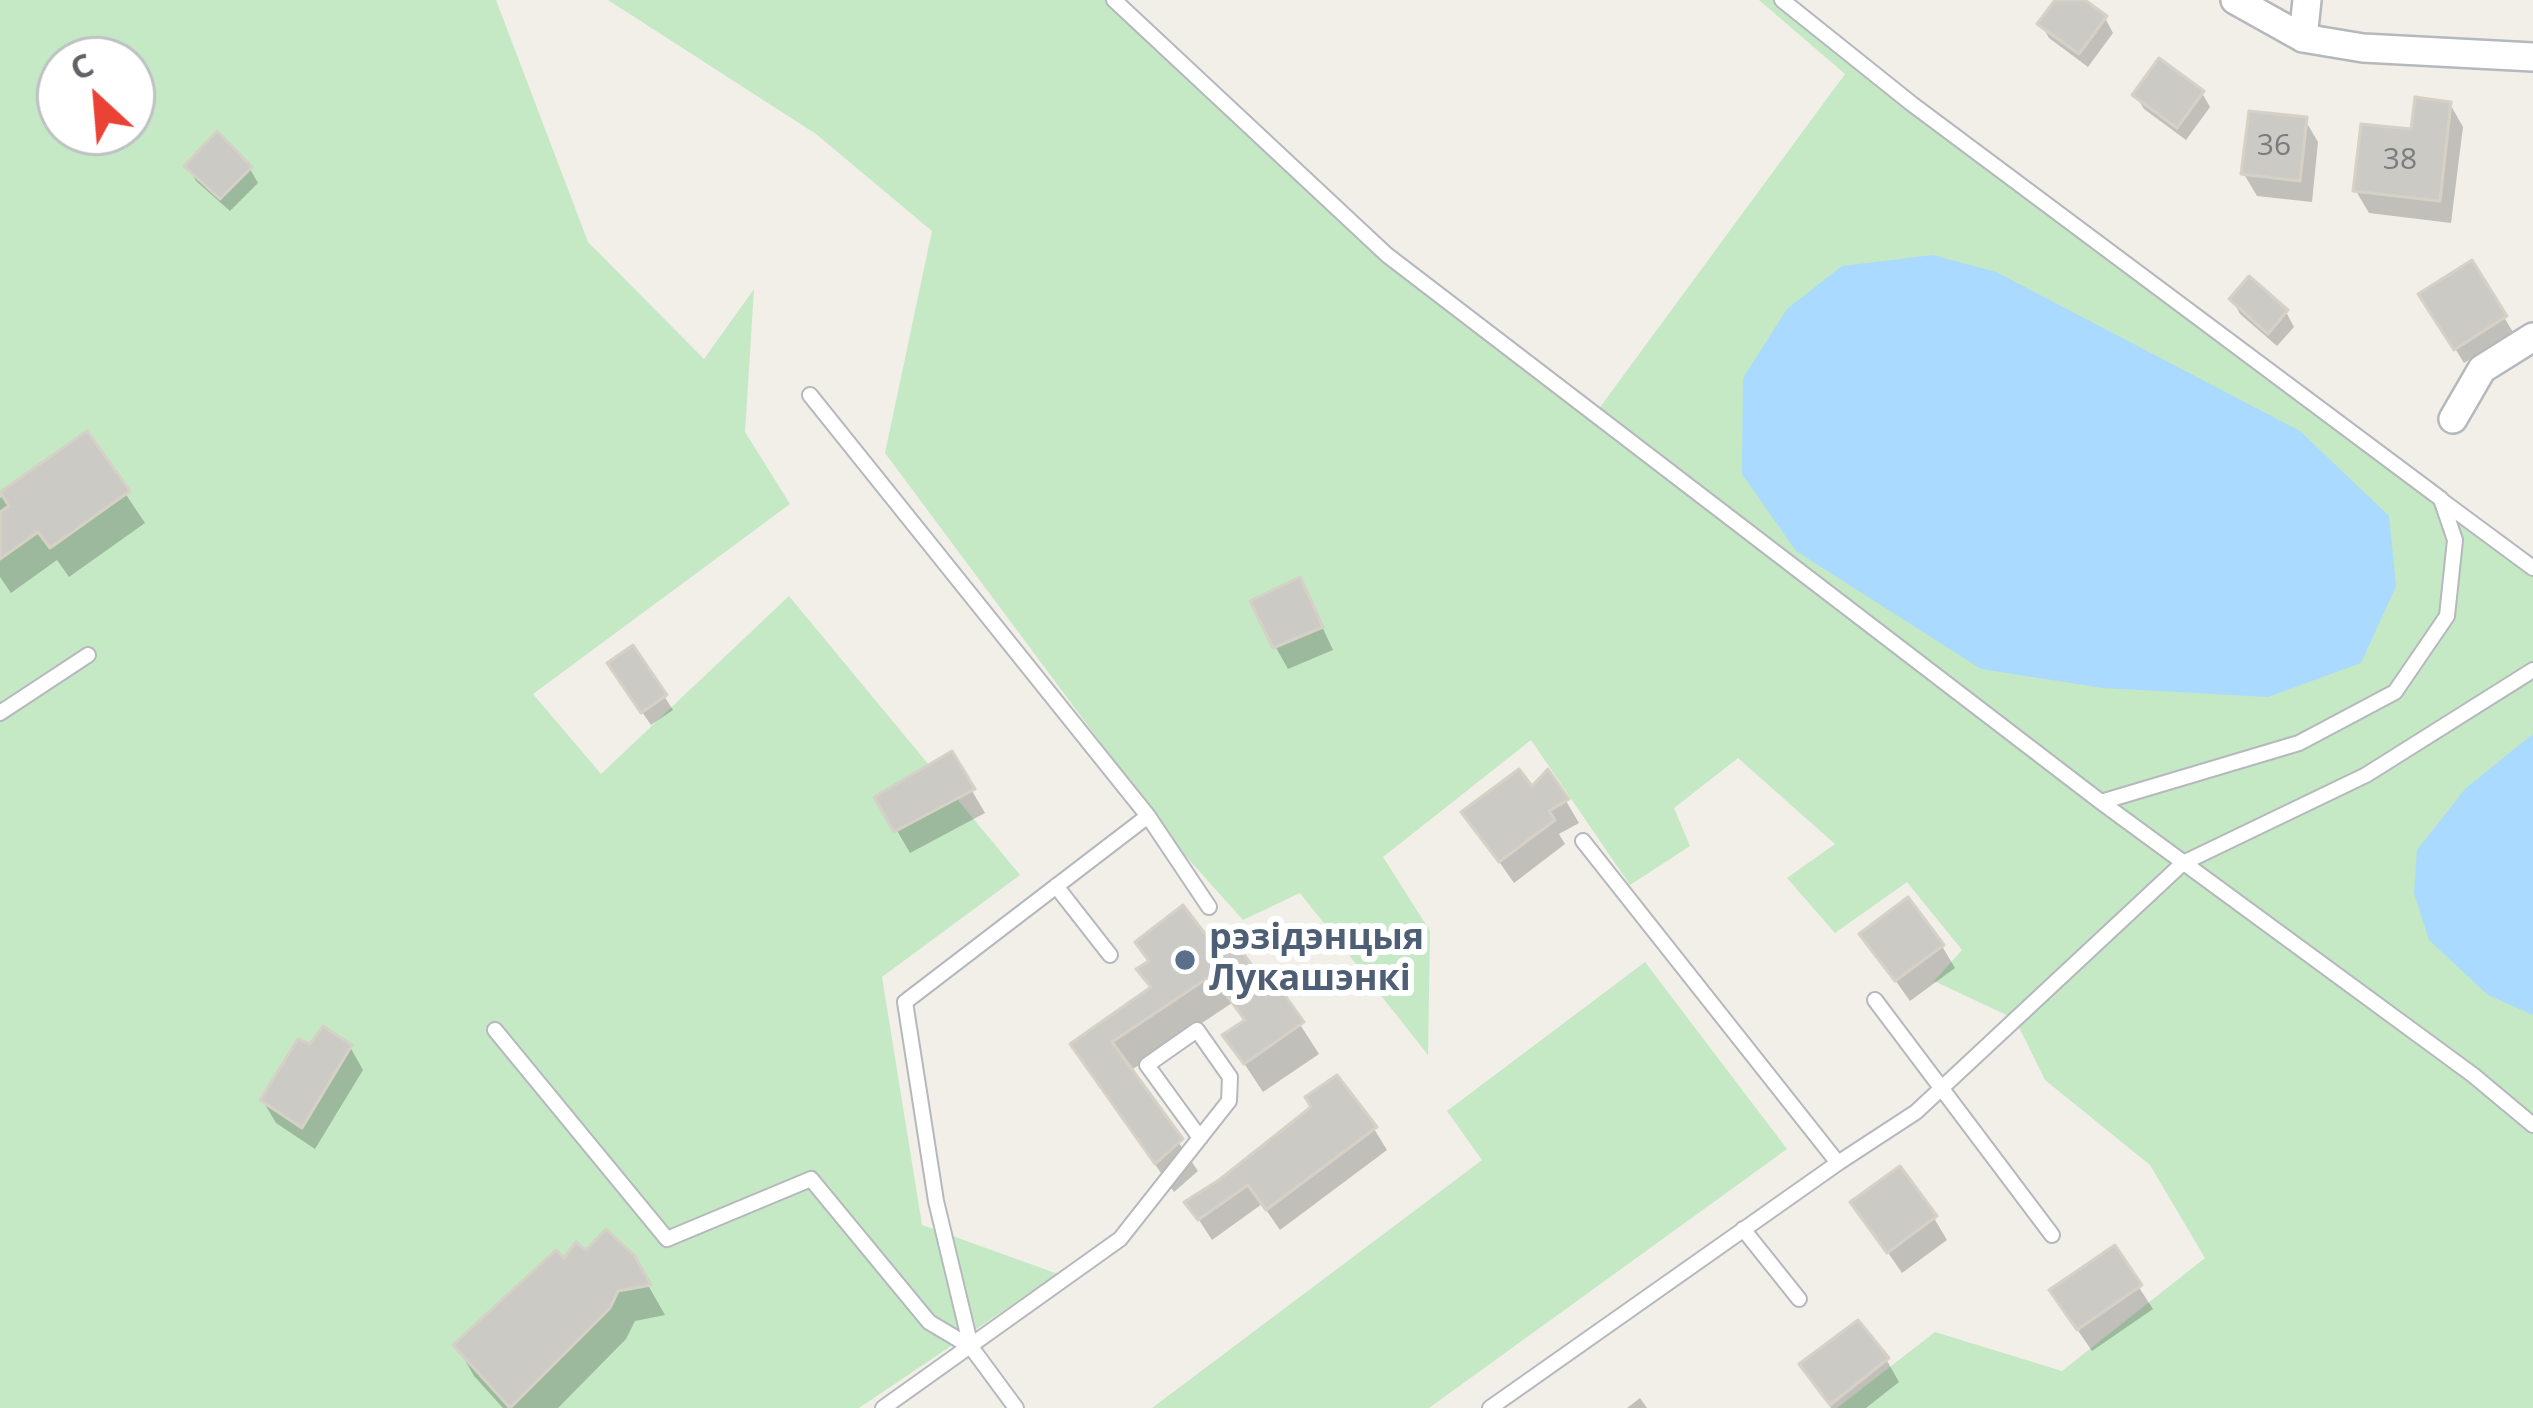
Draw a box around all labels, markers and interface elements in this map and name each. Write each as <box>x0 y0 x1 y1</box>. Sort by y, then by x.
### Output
north arrow <box>36 36 156 156</box>
text: С <box>62 41 101 91</box>
house number: 36 <box>2257 128 2291 164</box>
house number: 38 <box>2383 142 2417 178</box>
place label: рэзідэнцыя Лукашэнкі <box>1209 917 1424 1002</box>
marker: рэзідэнцыя Лукашэнкі <box>1172 947 1198 973</box>

